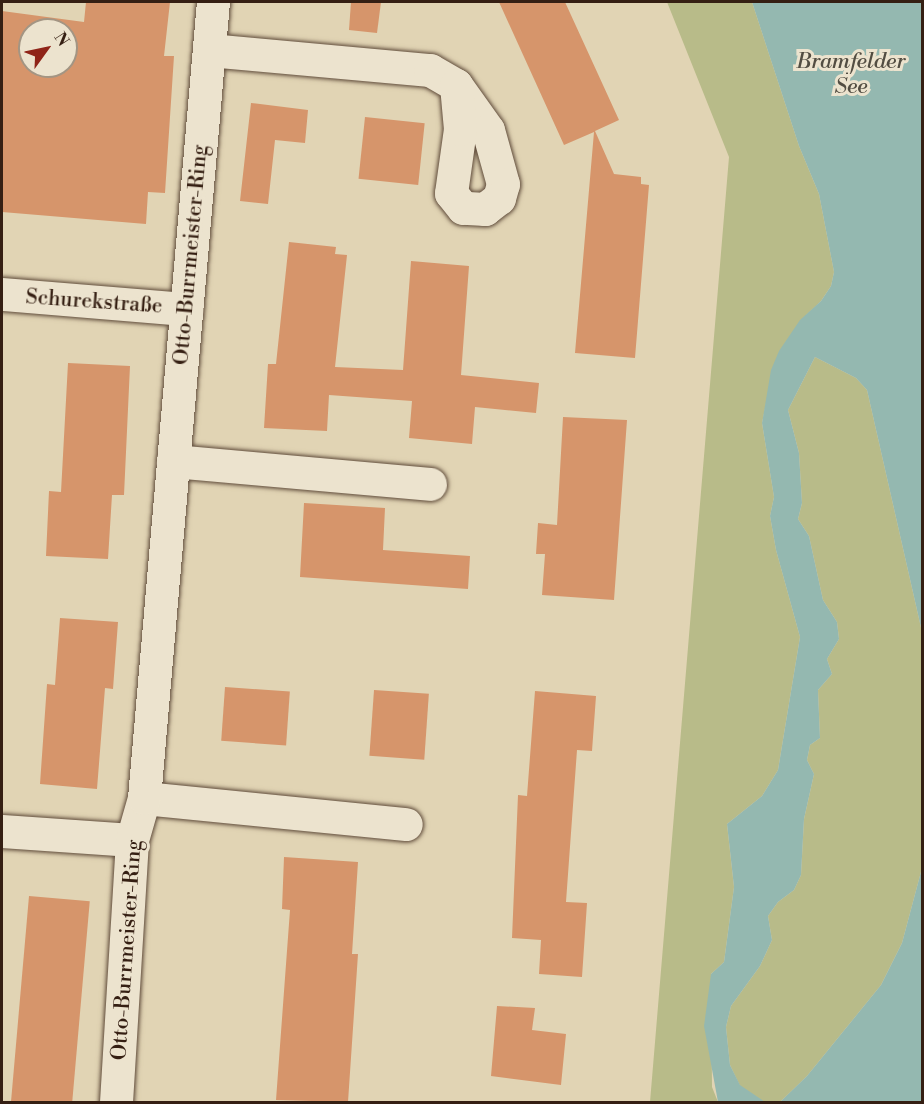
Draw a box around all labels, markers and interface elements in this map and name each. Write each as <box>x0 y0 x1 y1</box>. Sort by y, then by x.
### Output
north arrow <box>18 18 78 78</box>
text: N <box>50 29 73 50</box>
water label: Bramfelder See <box>796 48 906 100</box>
street label: Otto-Burrmeister-Ring <box>169 144 213 366</box>
street label: Schurekstraße <box>25 285 163 319</box>
street label: Otto-Burrmeister-Ring <box>107 839 147 1061</box>

